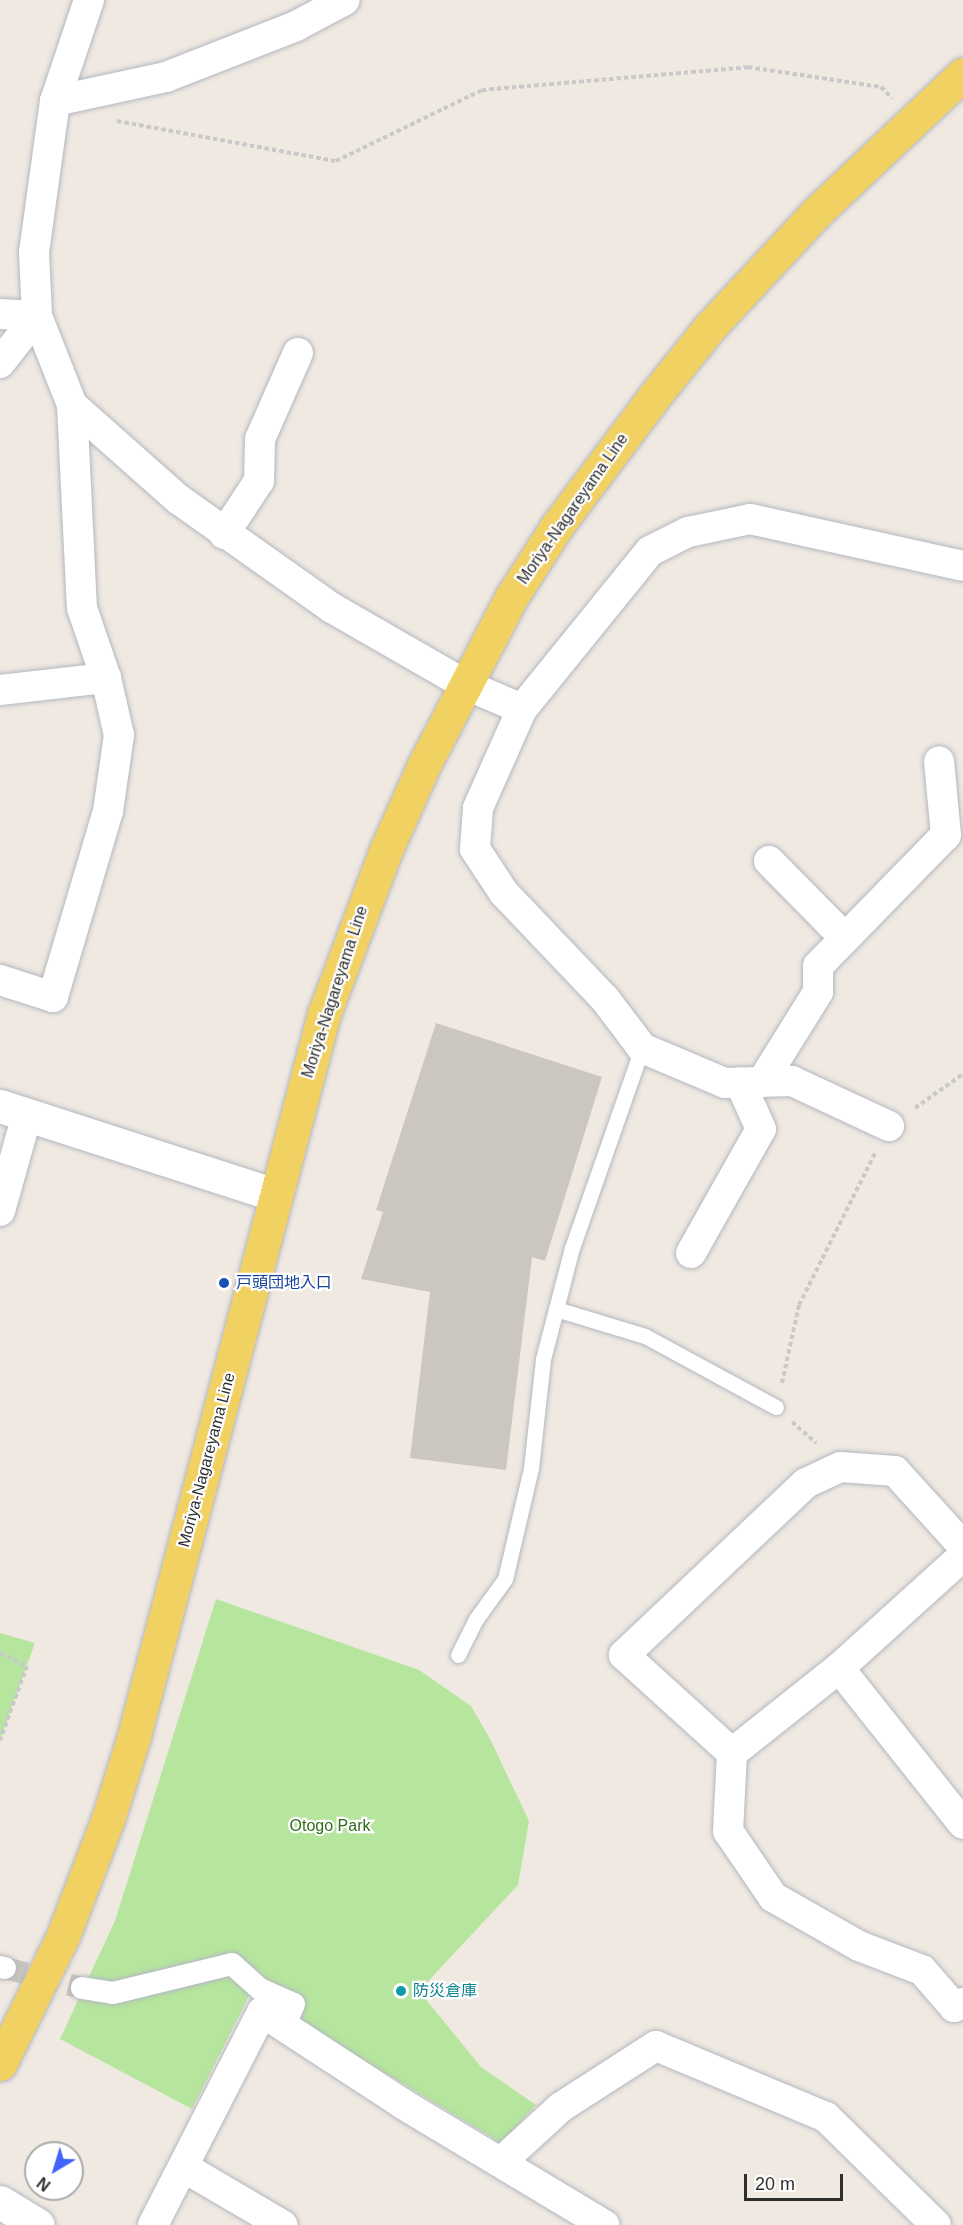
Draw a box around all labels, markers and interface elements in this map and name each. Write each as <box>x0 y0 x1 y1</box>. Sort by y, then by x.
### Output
street label: Moriya-Nagareyama Line <box>514 430 632 588</box>
street label: Moriya-Nagareyama Line <box>298 904 372 1080</box>
place label: 戸頭団地入口 <box>236 1273 332 1293</box>
marker: 戸頭団地入口 <box>217 1276 231 1290</box>
street label: Moriya-Nagareyama Line <box>174 1371 240 1549</box>
park label: Otogo Park <box>290 1816 370 1836</box>
place label: 防災倉庫 <box>413 1981 477 2001</box>
marker: 防災倉庫 <box>394 1984 408 1998</box>
north arrow <box>24 2141 84 2201</box>
scale bar <box>747 2162 846 2200</box>
text: N <box>34 2174 54 2194</box>
text: 20 m <box>755 2174 795 2194</box>

